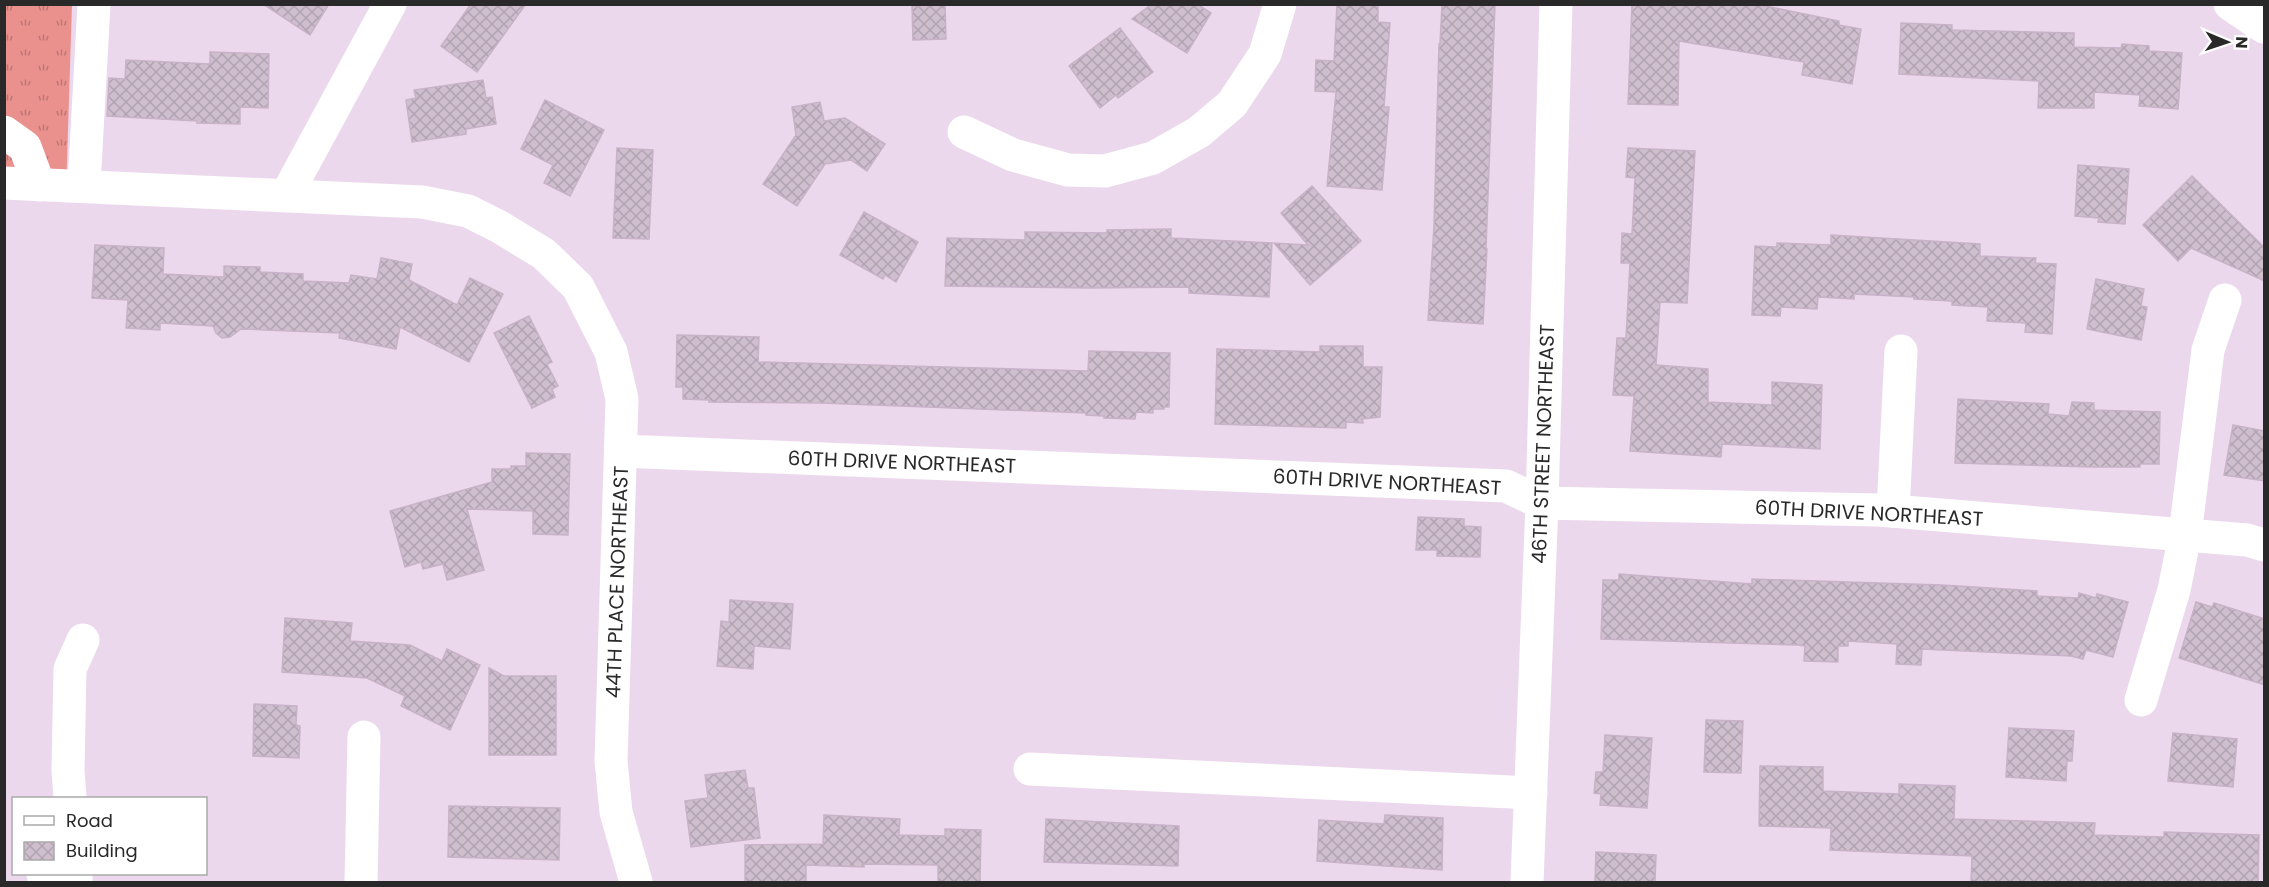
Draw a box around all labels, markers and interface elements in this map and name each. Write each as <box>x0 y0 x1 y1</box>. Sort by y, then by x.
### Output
north arrow <box>2197 12 2257 72</box>
text: N <box>2230 36 2253 49</box>
street label: 46TH STREET NORTHEAST <box>1525 324 1561 564</box>
street label: 60TH DRIVE NORTHEAST <box>787 444 1017 480</box>
street label: 60TH DRIVE NORTHEAST <box>1272 462 1502 502</box>
street label: 44TH PLACE NORTHEAST <box>599 465 635 699</box>
street label: 60TH DRIVE NORTHEAST <box>1754 493 1984 533</box>
legend <box>12 797 207 875</box>
text: Road <box>66 808 113 833</box>
text: Building <box>66 838 138 863</box>

